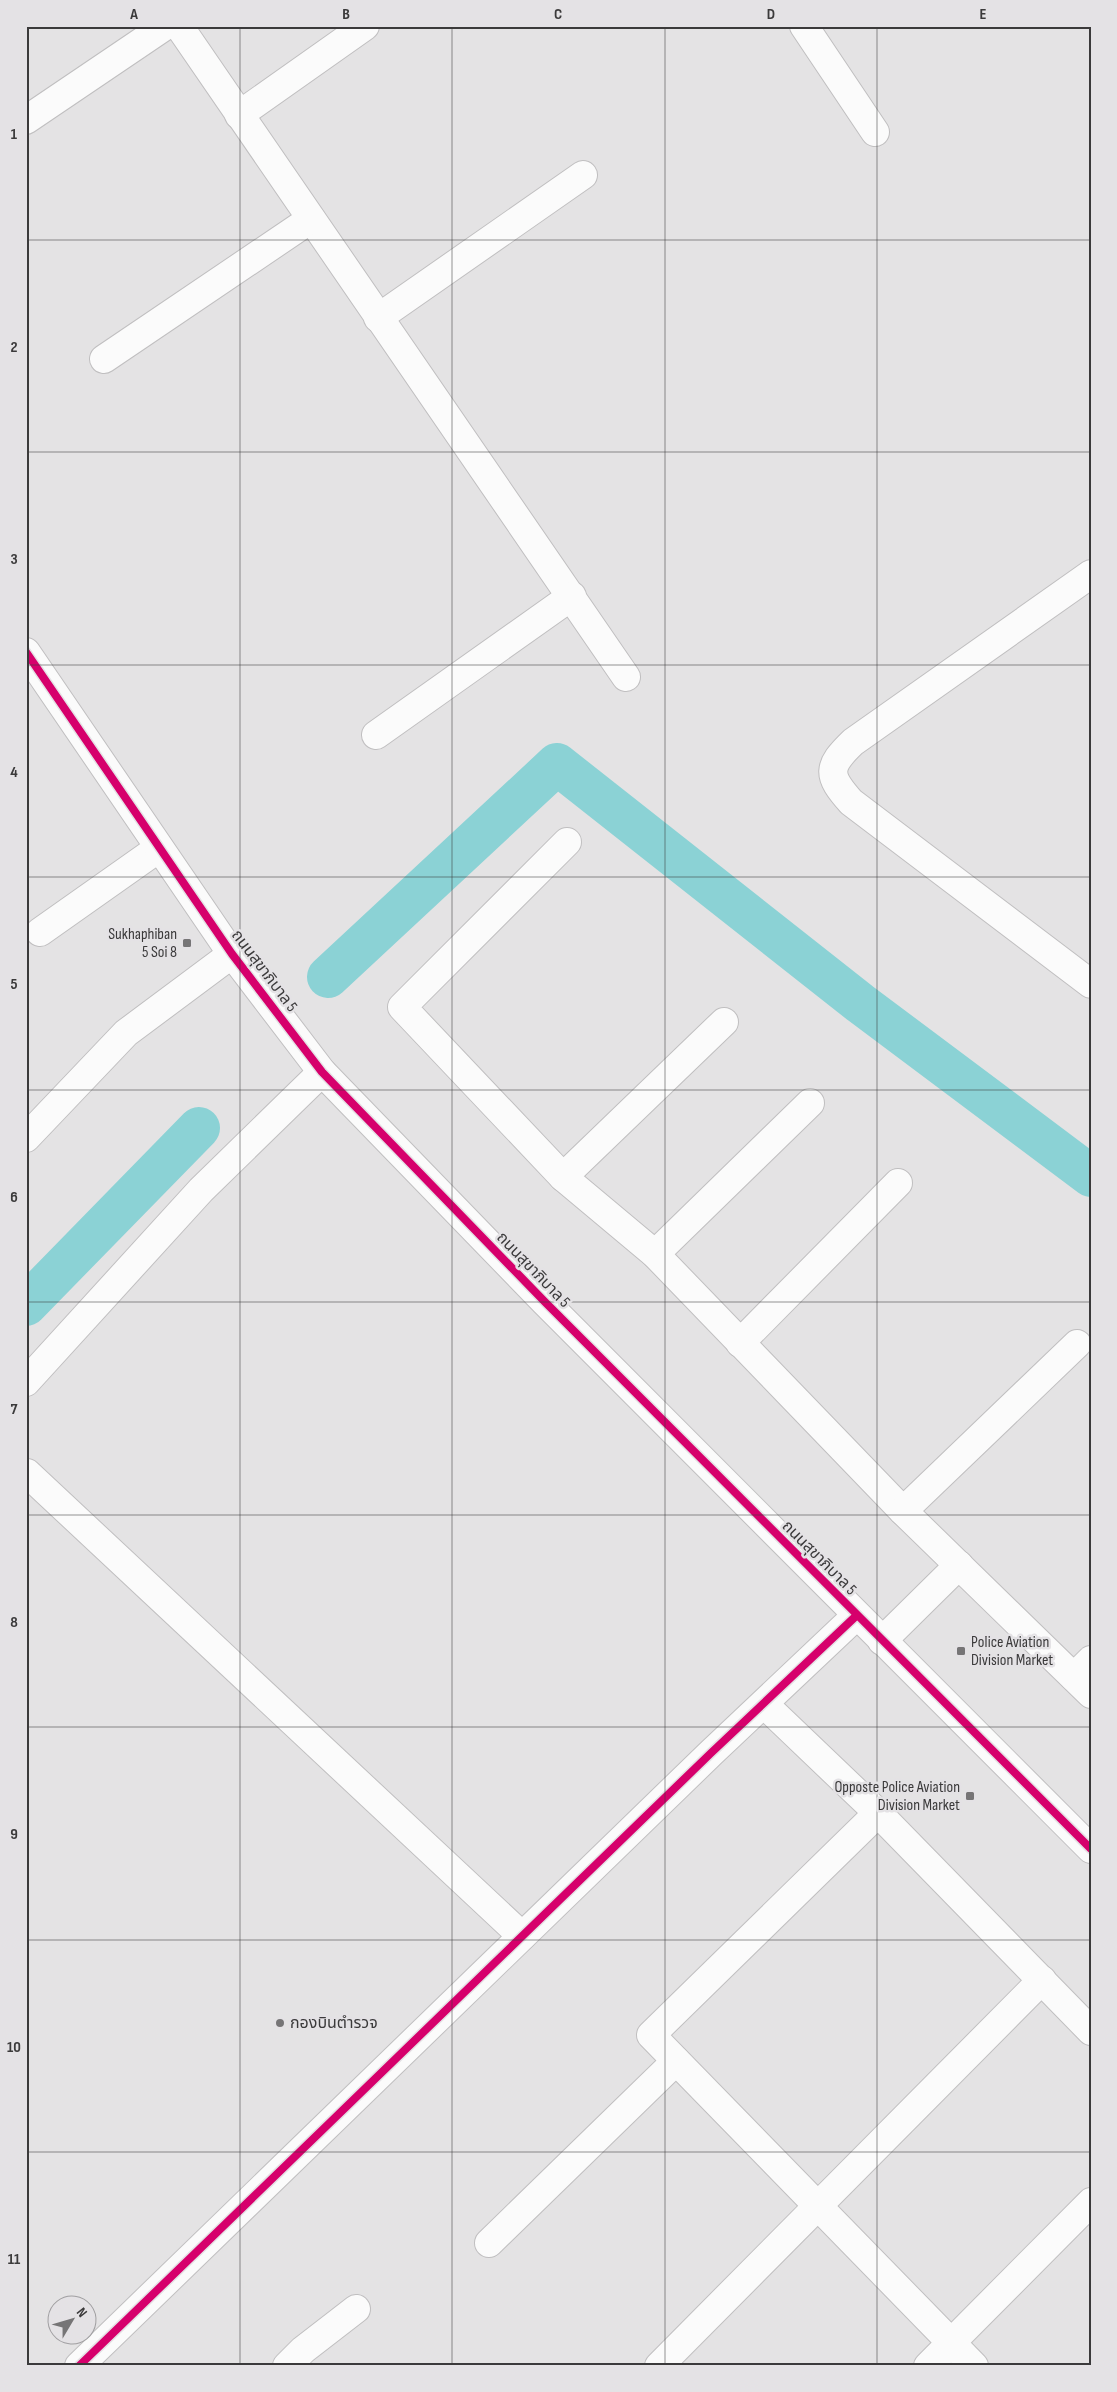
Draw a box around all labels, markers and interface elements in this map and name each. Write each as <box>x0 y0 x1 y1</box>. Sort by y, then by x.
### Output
text: A <box>129 5 138 24</box>
text: B <box>342 5 350 24</box>
text: C <box>554 5 562 24</box>
text: D <box>767 5 775 24</box>
text: E <box>980 5 987 24</box>
text: 1 <box>11 125 18 144</box>
text: 2 <box>10 338 18 357</box>
text: 3 <box>10 550 18 569</box>
text: 4 <box>10 763 18 782</box>
place label: Sukhaphiban 5 Soi 8 <box>108 925 177 962</box>
street label: ถนนสุขาภิบาล 5 <box>227 926 301 1016</box>
marker: Sukhaphiban 5 Soi 8 <box>181 937 193 949</box>
text: 5 <box>10 975 18 994</box>
text: 6 <box>10 1188 18 1207</box>
street label: ถนนสุขาภิบาล 5 <box>492 1228 574 1312</box>
text: 7 <box>11 1400 18 1419</box>
street label: ถนนสุขาภิบาล 5 <box>778 1517 860 1599</box>
text: 8 <box>10 1613 18 1632</box>
place label: Police Aviation Division Market <box>971 1633 1053 1670</box>
marker: Police Aviation Division Market <box>955 1645 967 1657</box>
place label: Opposte Police Aviation Division Market <box>834 1778 960 1815</box>
marker: Opposte Police Aviation Division Market <box>964 1790 976 1802</box>
text: 9 <box>10 1825 18 1844</box>
place label: กองบินตำรวจ <box>290 2014 378 2033</box>
marker: กองบินตำรวจ <box>274 2017 286 2029</box>
text: 10 <box>7 2038 21 2057</box>
text: 11 <box>8 2250 21 2269</box>
north arrow <box>48 2294 98 2344</box>
text: N <box>73 2304 91 2320</box>

